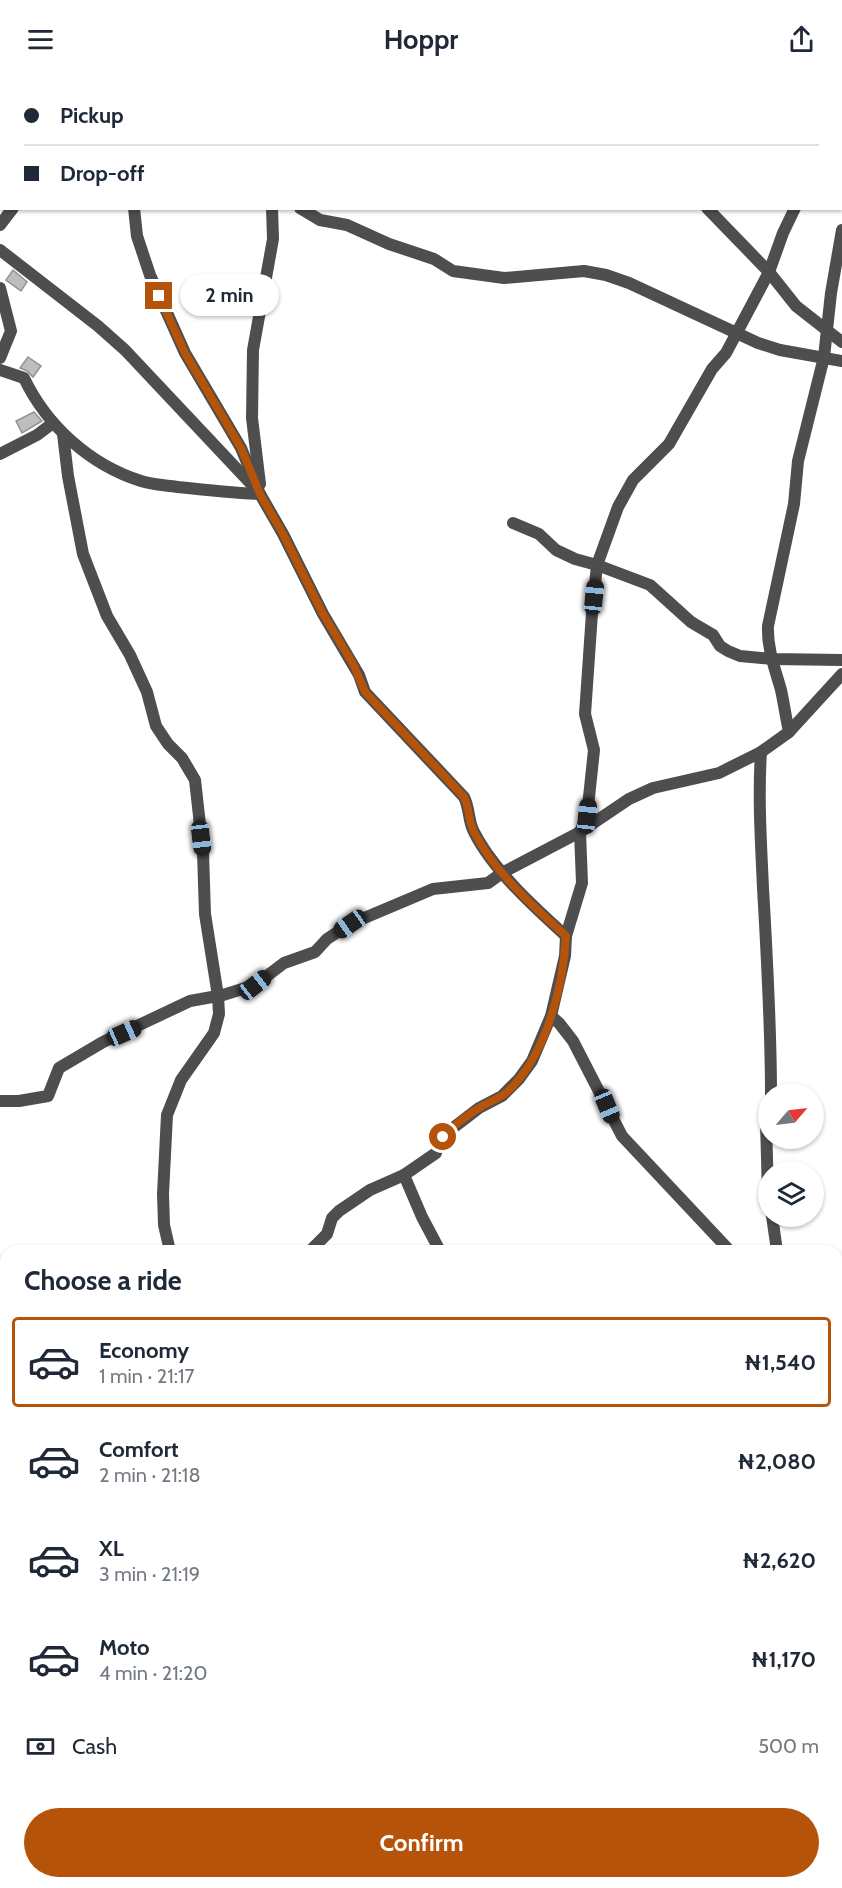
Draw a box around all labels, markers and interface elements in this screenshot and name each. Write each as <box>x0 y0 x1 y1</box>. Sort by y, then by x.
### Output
icon: menu <box>24 23 57 56</box>
text: Hoppr <box>384 23 458 56</box>
icon: share <box>785 23 818 56</box>
text: Pickup <box>60 102 124 129</box>
text: Drop-off <box>60 160 144 187</box>
callout: 2 min <box>180 275 279 317</box>
route end <box>145 282 172 309</box>
text: 2 min <box>205 283 254 307</box>
car <box>583 578 605 616</box>
car <box>576 797 598 835</box>
car <box>190 819 212 857</box>
car <box>330 906 370 942</box>
car <box>235 967 275 1003</box>
car <box>104 1017 144 1049</box>
north arrow <box>758 1083 824 1149</box>
map controls <box>758 1083 824 1227</box>
car <box>592 1086 622 1126</box>
route start <box>429 1123 456 1150</box>
button: layers <box>758 1161 824 1227</box>
text: Choose a ride <box>24 1264 182 1297</box>
icon: car <box>27 1335 81 1389</box>
text: Economy <box>99 1337 189 1364</box>
text: ₦1,540 <box>744 1349 816 1376</box>
text: 1 min · 21:17 <box>99 1364 194 1388</box>
icon: car <box>27 1434 81 1488</box>
text: Comfort <box>99 1436 178 1463</box>
text: ₦2,080 <box>737 1448 816 1475</box>
text: 2 min · 21:18 <box>99 1463 201 1487</box>
icon: car <box>27 1533 81 1587</box>
text: XL <box>99 1535 124 1562</box>
text: ₦2,620 <box>742 1547 816 1574</box>
text: 3 min · 21:19 <box>99 1562 200 1586</box>
icon: car <box>27 1632 81 1686</box>
text: Moto <box>99 1634 150 1661</box>
text: ₦1,170 <box>751 1646 816 1673</box>
text: 4 min · 21:20 <box>99 1661 207 1685</box>
icon: cash <box>24 1730 57 1763</box>
text: Cash <box>72 1733 117 1760</box>
text: 500 m <box>758 1734 819 1758</box>
button: Confirm <box>24 1808 819 1877</box>

